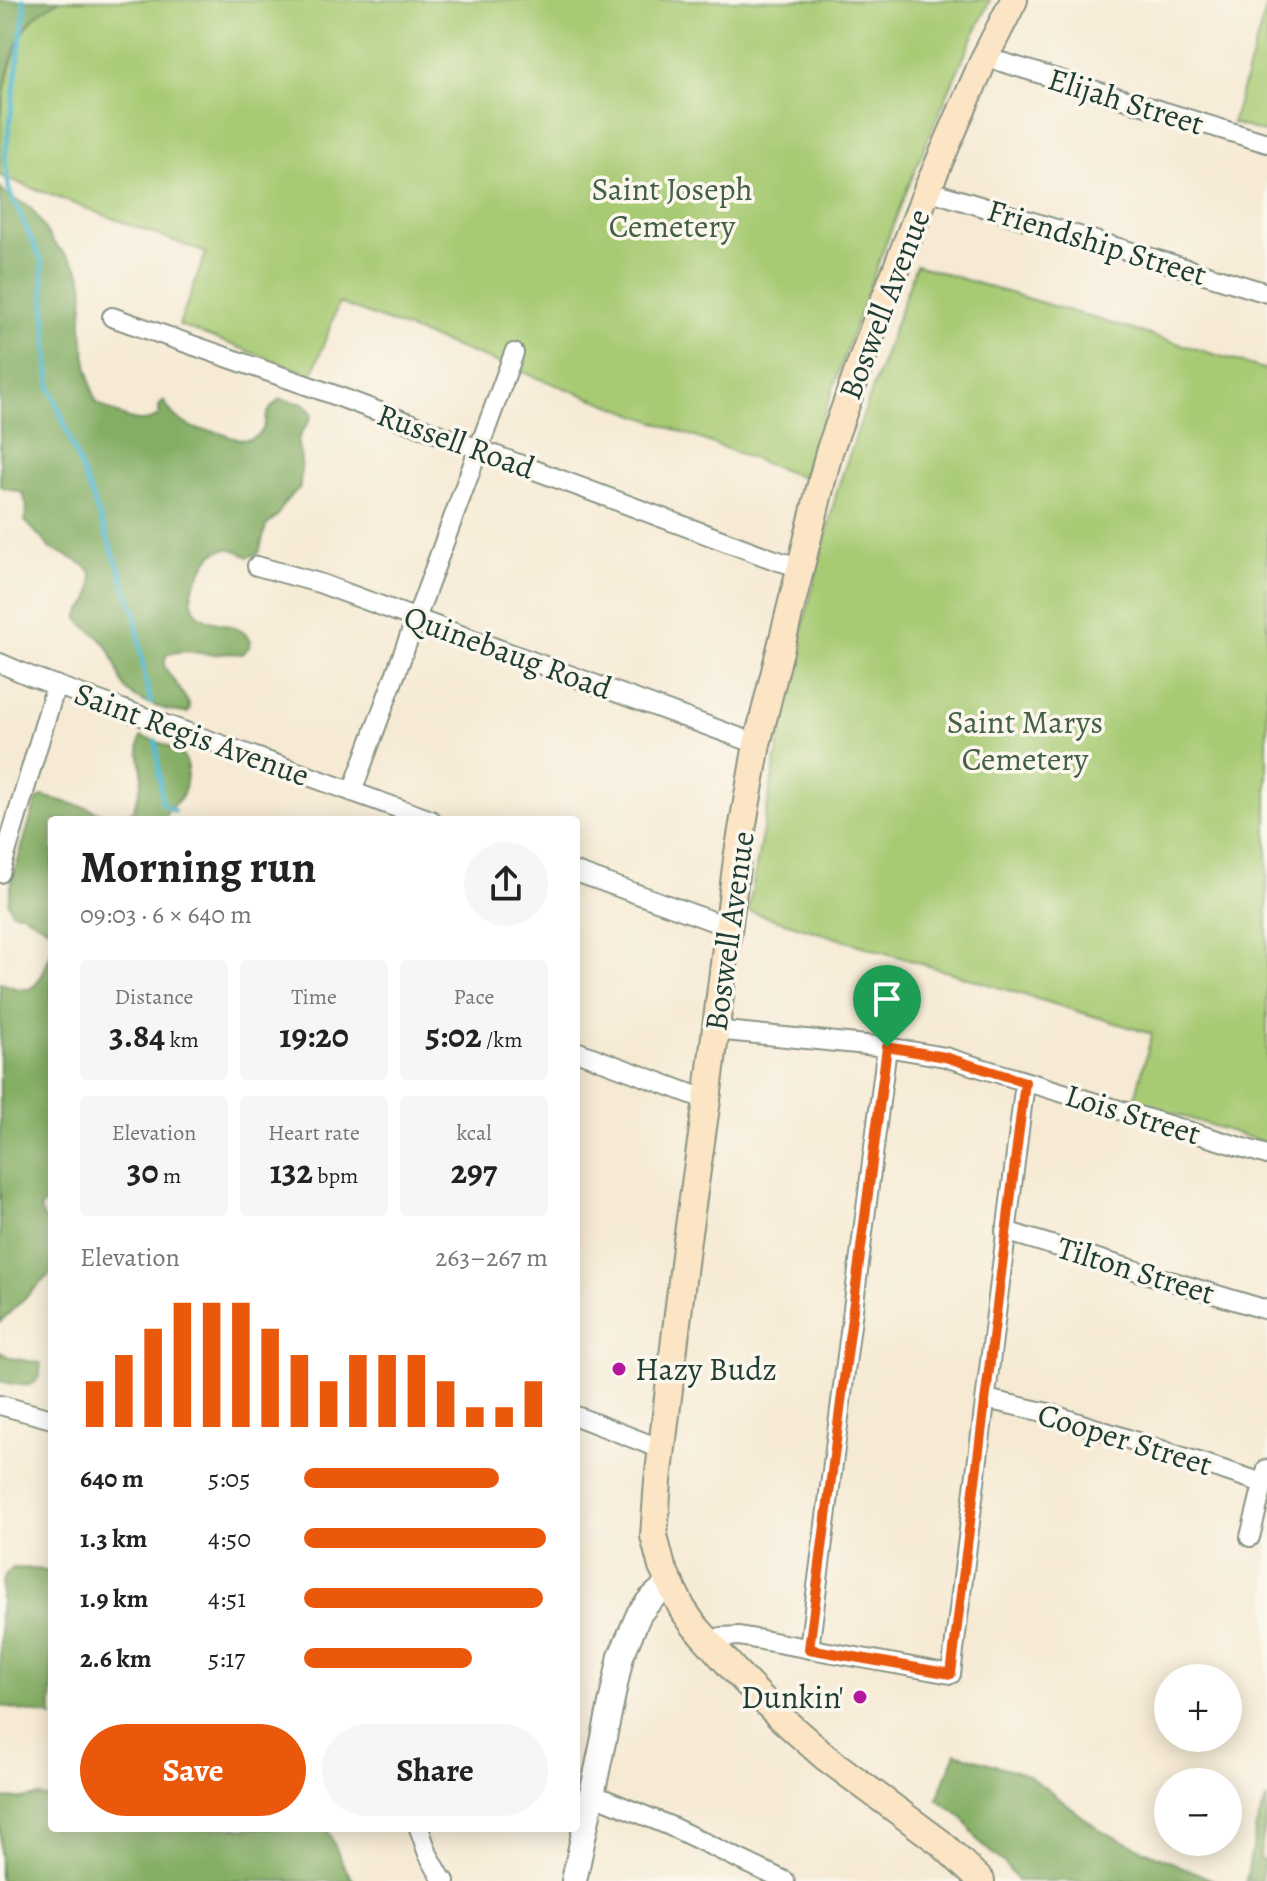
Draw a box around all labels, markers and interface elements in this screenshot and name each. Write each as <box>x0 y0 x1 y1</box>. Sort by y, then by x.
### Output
street label: Elijah Street <box>1043 56 1209 146</box>
park label: Saint Joseph Cemetery <box>592 167 753 248</box>
street label: Friendship Street <box>982 188 1212 296</box>
street label: Boswell Avenue <box>827 202 941 406</box>
street label: Russell Road <box>371 392 542 490</box>
street label: Quinebaug Road <box>398 594 619 710</box>
street label: Saint Regis Avenue <box>68 671 316 797</box>
park label: Saint Marys Cemetery <box>947 700 1103 781</box>
street label: Boswell Avenue <box>693 828 765 1034</box>
text: Morning run <box>80 837 316 897</box>
button: share <box>464 842 548 926</box>
text: 09:03 · 6 × 640 m <box>80 897 252 932</box>
pin <box>853 965 921 1047</box>
icon: arrive <box>865 977 909 1021</box>
text: Distance <box>115 982 193 1012</box>
text: Time <box>291 982 337 1012</box>
text: Pace <box>454 982 494 1012</box>
text: 3.84 <box>109 1012 165 1059</box>
text: 19:20 <box>279 1012 349 1059</box>
text: 5:02 <box>426 1012 482 1059</box>
text: km <box>165 1025 199 1055</box>
text: /km <box>482 1025 522 1055</box>
street label: Lois Street <box>1060 1073 1206 1155</box>
text: Elevation <box>112 1118 196 1148</box>
text: Heart rate <box>268 1118 360 1148</box>
text: kcal <box>456 1118 492 1148</box>
text: 30 <box>127 1148 159 1195</box>
text: 132 <box>270 1148 313 1195</box>
text: 297 <box>451 1148 497 1195</box>
text: m <box>159 1161 181 1191</box>
text: bpm <box>313 1161 358 1191</box>
street label: Tilton Street <box>1052 1225 1220 1315</box>
text: Elevation <box>80 1240 180 1275</box>
text: 263–267 m <box>435 1240 548 1275</box>
place label: Hazy Budz <box>635 1347 777 1391</box>
marker: Hazy Budz <box>610 1360 628 1378</box>
street label: Cooper Street <box>1033 1392 1217 1486</box>
text: 640 m <box>80 1461 144 1496</box>
text: 5:05 <box>208 1461 250 1496</box>
text: 1.3 km <box>80 1521 147 1556</box>
text: 4:50 <box>208 1521 251 1556</box>
text: 1.9 km <box>80 1581 148 1616</box>
text: 4:51 <box>208 1581 246 1616</box>
text: 2.6 km <box>80 1641 152 1676</box>
text: 5:17 <box>208 1641 245 1676</box>
map controls <box>1154 1664 1242 1856</box>
button: + <box>1154 1664 1242 1752</box>
place label: Dunkin' <box>741 1675 844 1719</box>
marker: Dunkin' <box>851 1688 869 1706</box>
button: Save <box>80 1724 306 1816</box>
button: Share <box>322 1724 548 1816</box>
button: − <box>1154 1768 1242 1856</box>

